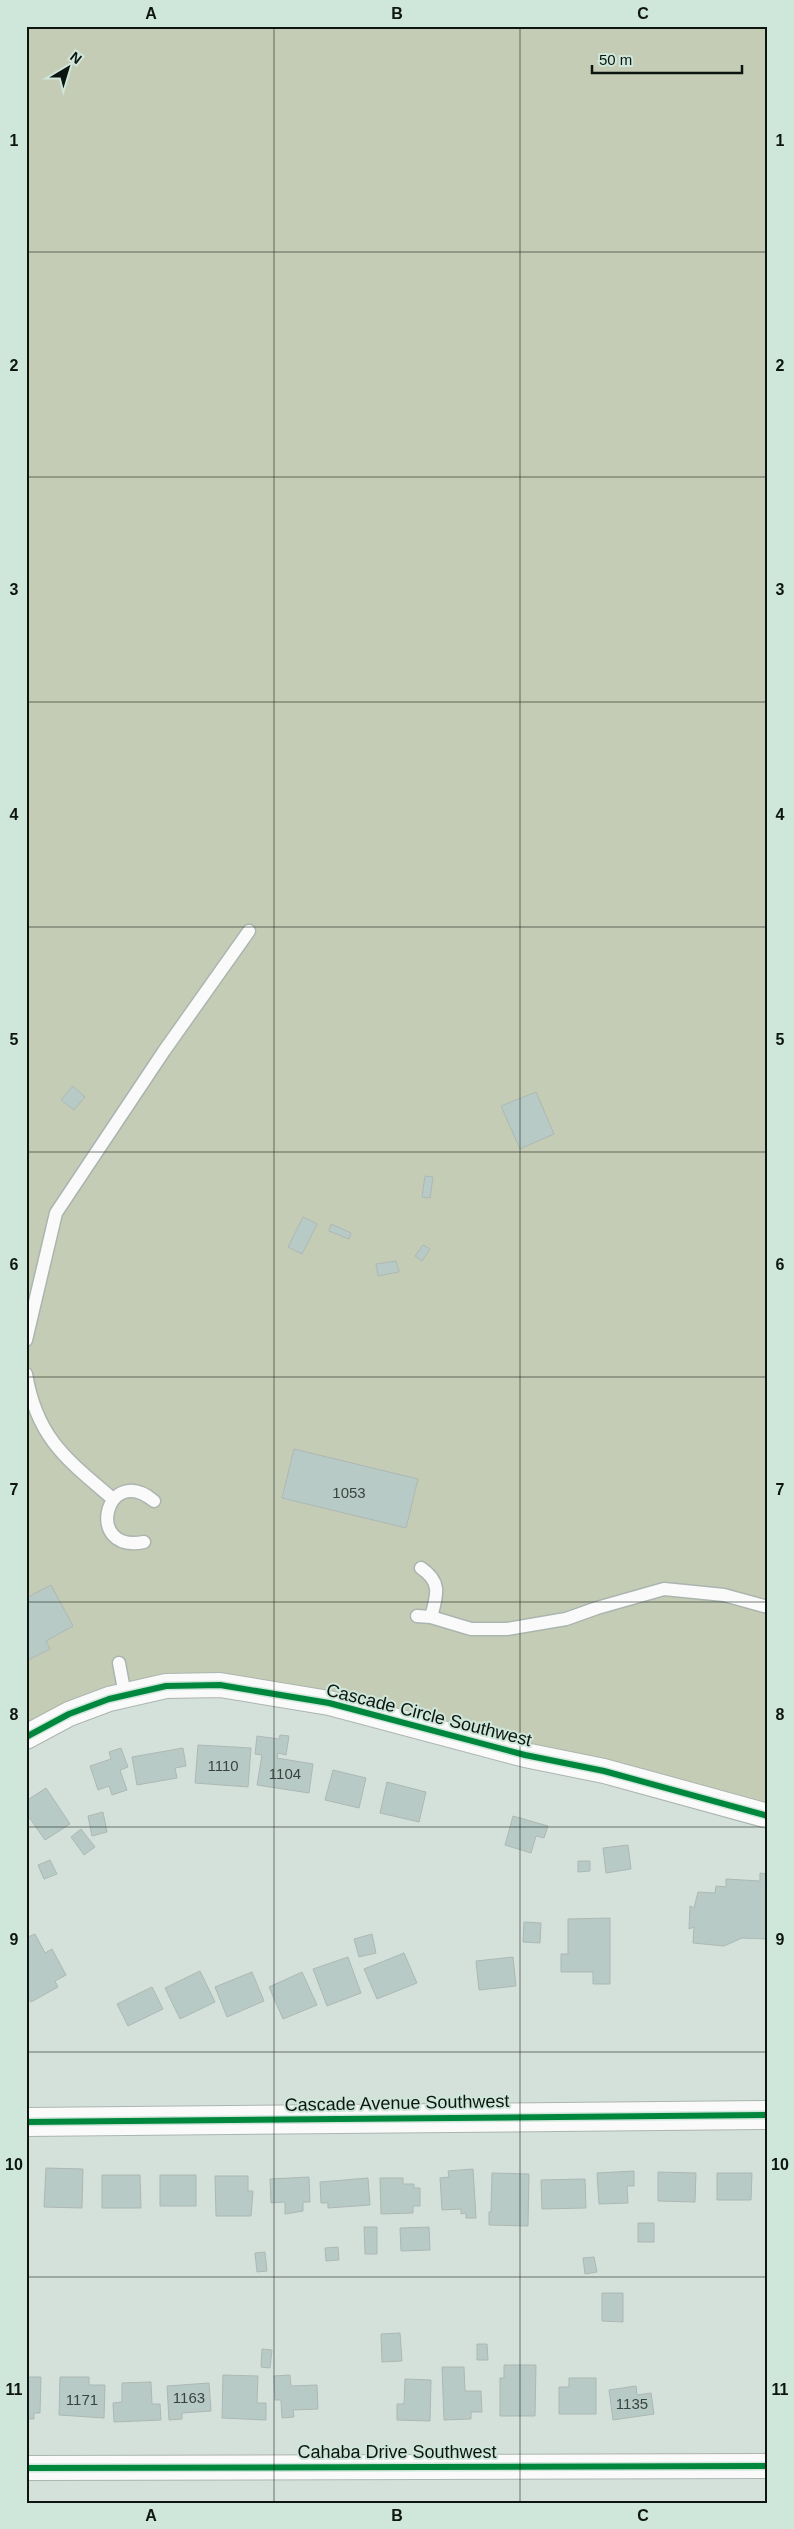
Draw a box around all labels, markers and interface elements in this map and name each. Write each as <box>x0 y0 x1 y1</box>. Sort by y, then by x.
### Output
text: A <box>145 5 157 22</box>
text: B <box>391 5 403 22</box>
text: C <box>637 5 649 22</box>
north arrow <box>42 42 92 92</box>
scale bar <box>592 42 742 74</box>
text: N <box>67 48 85 67</box>
text: 50 m <box>599 51 632 68</box>
text: 1 <box>10 132 19 149</box>
text: 1 <box>776 132 785 149</box>
text: 2 <box>10 357 19 374</box>
text: 2 <box>776 357 785 374</box>
text: 3 <box>10 581 19 598</box>
text: 3 <box>776 581 785 598</box>
text: 4 <box>10 806 19 823</box>
text: 4 <box>776 806 785 823</box>
text: 5 <box>10 1031 19 1048</box>
text: 5 <box>776 1031 785 1048</box>
text: 6 <box>10 1256 19 1273</box>
text: 6 <box>776 1256 785 1273</box>
text: 7 <box>10 1481 19 1498</box>
text: 7 <box>776 1481 785 1498</box>
house number: 1053 <box>332 1484 366 1501</box>
street label: Cascade Circle Southwest <box>324 1680 534 1750</box>
text: 8 <box>10 1706 19 1723</box>
text: 8 <box>776 1706 785 1723</box>
house number: 1110 <box>207 1757 239 1774</box>
house number: 1104 <box>269 1765 301 1782</box>
text: 9 <box>10 1931 19 1948</box>
text: 9 <box>776 1931 785 1948</box>
street label: Cascade Avenue Southwest <box>284 2091 510 2115</box>
text: 10 <box>5 2156 23 2173</box>
text: 10 <box>771 2156 789 2173</box>
text: 11 <box>6 2381 23 2398</box>
text: 11 <box>772 2381 789 2398</box>
house number: 1163 <box>173 2389 205 2406</box>
house number: 1171 <box>66 2391 98 2408</box>
house number: 1135 <box>616 2395 648 2412</box>
street label: Cahaba Drive Southwest <box>297 2442 497 2462</box>
text: A <box>145 2507 157 2524</box>
text: B <box>391 2507 403 2524</box>
text: C <box>637 2507 649 2524</box>

